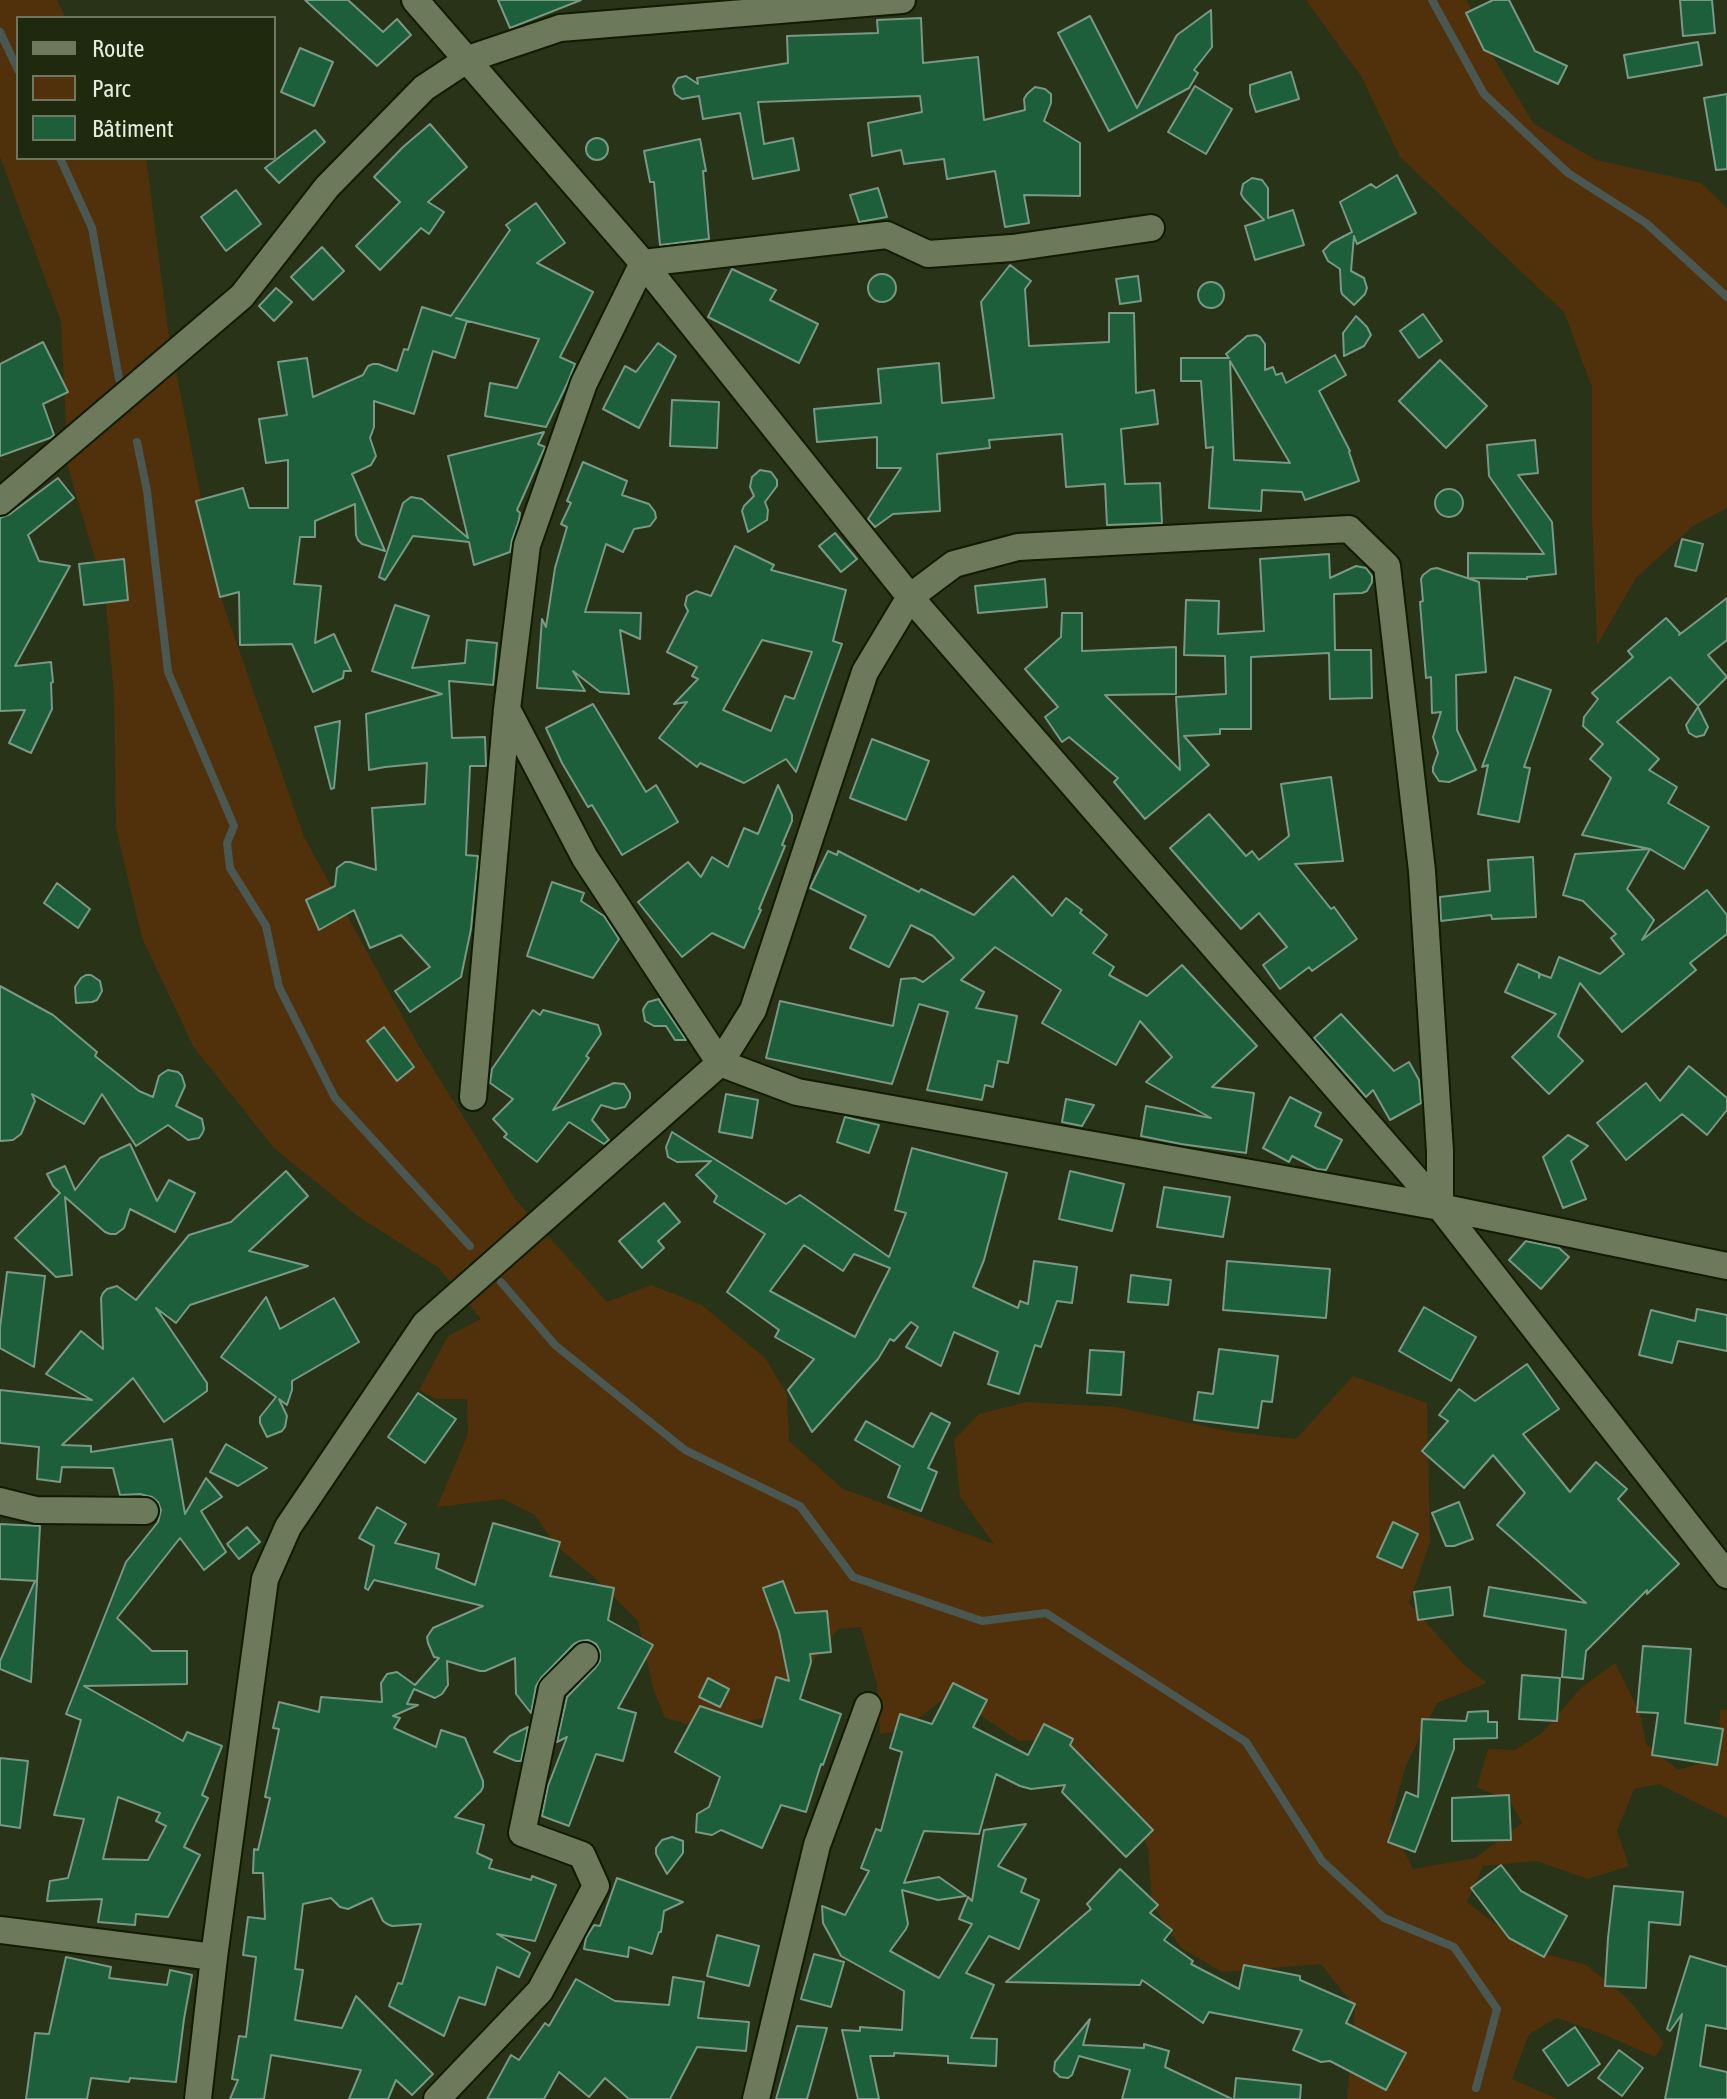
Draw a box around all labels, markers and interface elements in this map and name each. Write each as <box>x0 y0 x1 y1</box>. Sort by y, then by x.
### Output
legend <box>16 16 276 160</box>
text: Route <box>92 35 144 62</box>
text: Parc <box>92 75 130 102</box>
text: Bâtiment <box>92 115 174 142</box>

